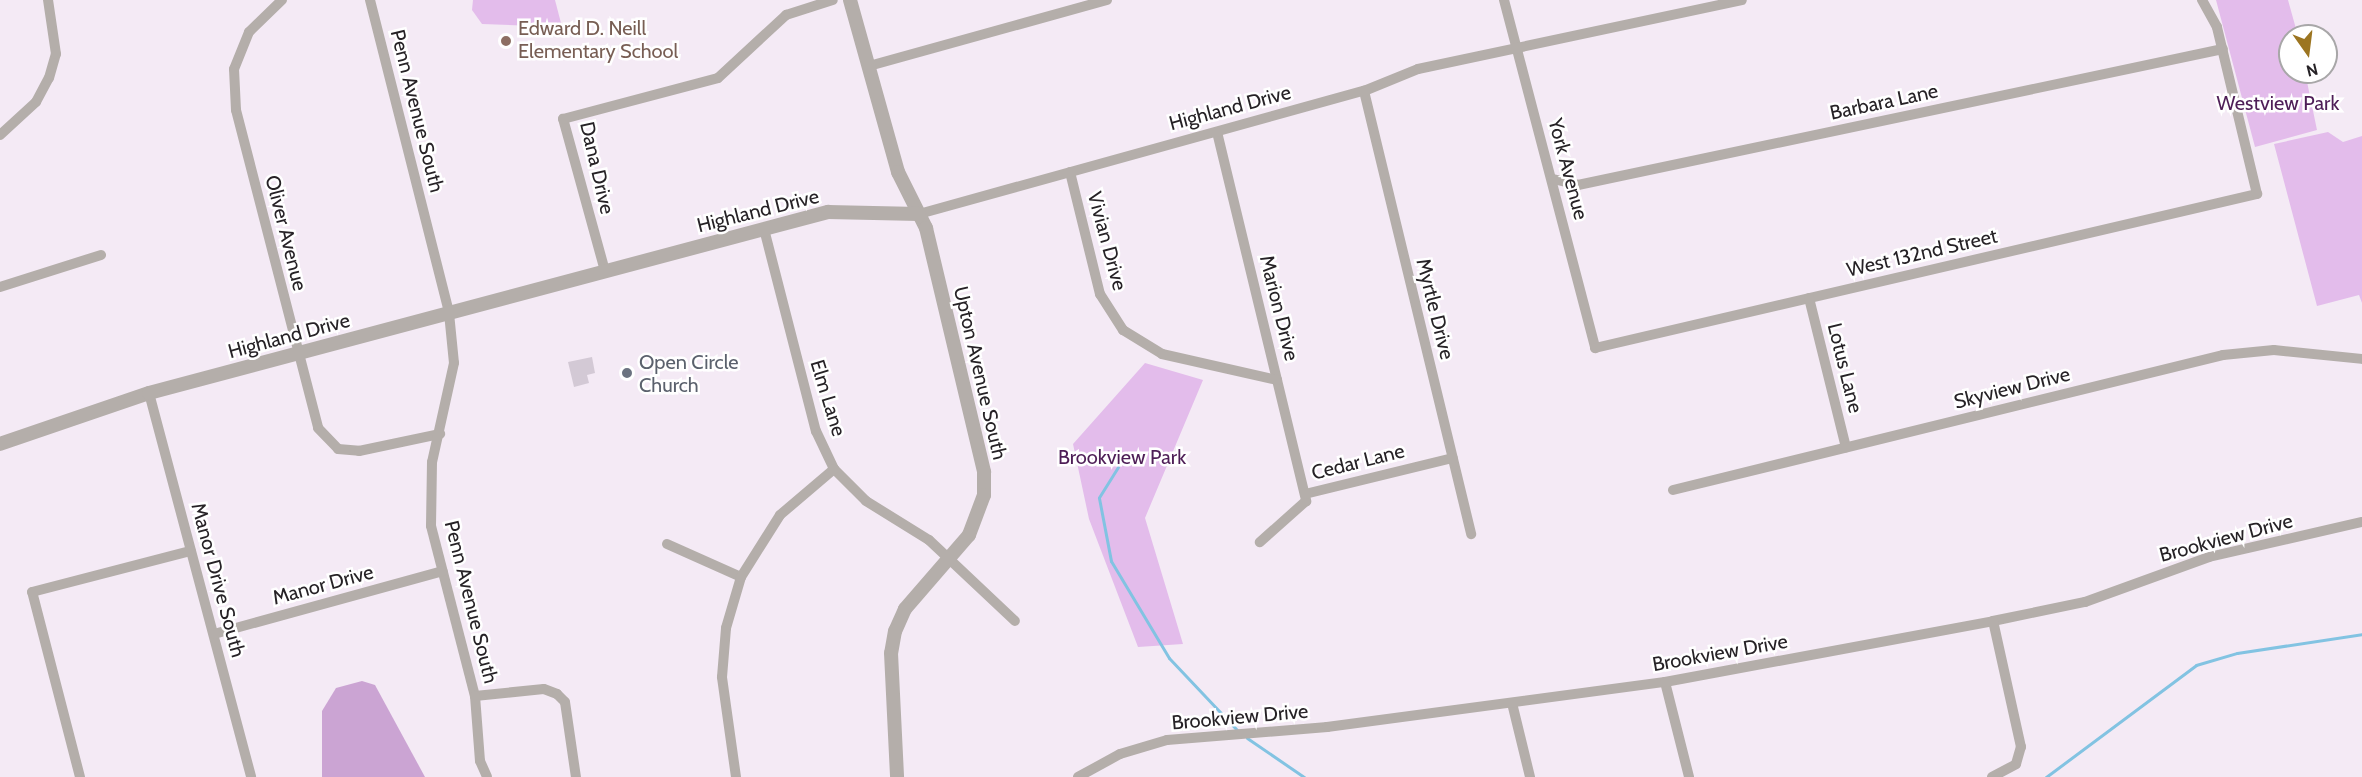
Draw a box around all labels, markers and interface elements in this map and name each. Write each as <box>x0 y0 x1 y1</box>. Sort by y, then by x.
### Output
place label: Edward D. Neill Elementary School <box>518 17 678 64</box>
north arrow <box>2278 24 2338 84</box>
street label: Penn Avenue South <box>385 27 449 195</box>
marker: Edward D. Neill Elementary School <box>499 34 513 48</box>
text: N <box>2304 59 2320 81</box>
street label: Barbara Lane <box>1828 79 1940 125</box>
street label: Highland Drive <box>1167 80 1293 136</box>
park label: Westview Park <box>2217 91 2339 115</box>
street label: York Avenue <box>1543 116 1593 222</box>
street label: Dana Drive <box>575 119 619 217</box>
street label: Oliver Avenue <box>260 173 312 293</box>
street label: Highland Drive <box>694 184 822 238</box>
street label: Vivian Drive <box>1082 189 1132 293</box>
street label: West 132nd Street <box>1844 224 2000 282</box>
street label: Marion Drive <box>1254 253 1304 363</box>
street label: Myrtle Drive <box>1411 256 1459 362</box>
street label: Upton Avenue South <box>948 284 1012 462</box>
street label: Highland Drive <box>226 308 352 364</box>
street label: Lotus Lane <box>1822 321 1868 415</box>
place label: Open Circle Church <box>639 350 738 397</box>
street label: Elm Lane <box>805 357 851 439</box>
street label: Skyview Drive <box>1951 362 2073 414</box>
marker: Open Circle Church <box>620 366 634 380</box>
street label: Cedar Lane <box>1309 439 1407 485</box>
park label: Brookview Park <box>1058 445 1186 469</box>
street label: Manor Drive South <box>186 500 250 660</box>
street label: Brookview Drive <box>2157 509 2295 567</box>
street label: Penn Avenue South <box>439 518 503 686</box>
street label: Manor Drive <box>270 560 376 610</box>
street label: Brookview Drive <box>1650 629 1790 677</box>
street label: Brookview Drive <box>1171 699 1309 735</box>

